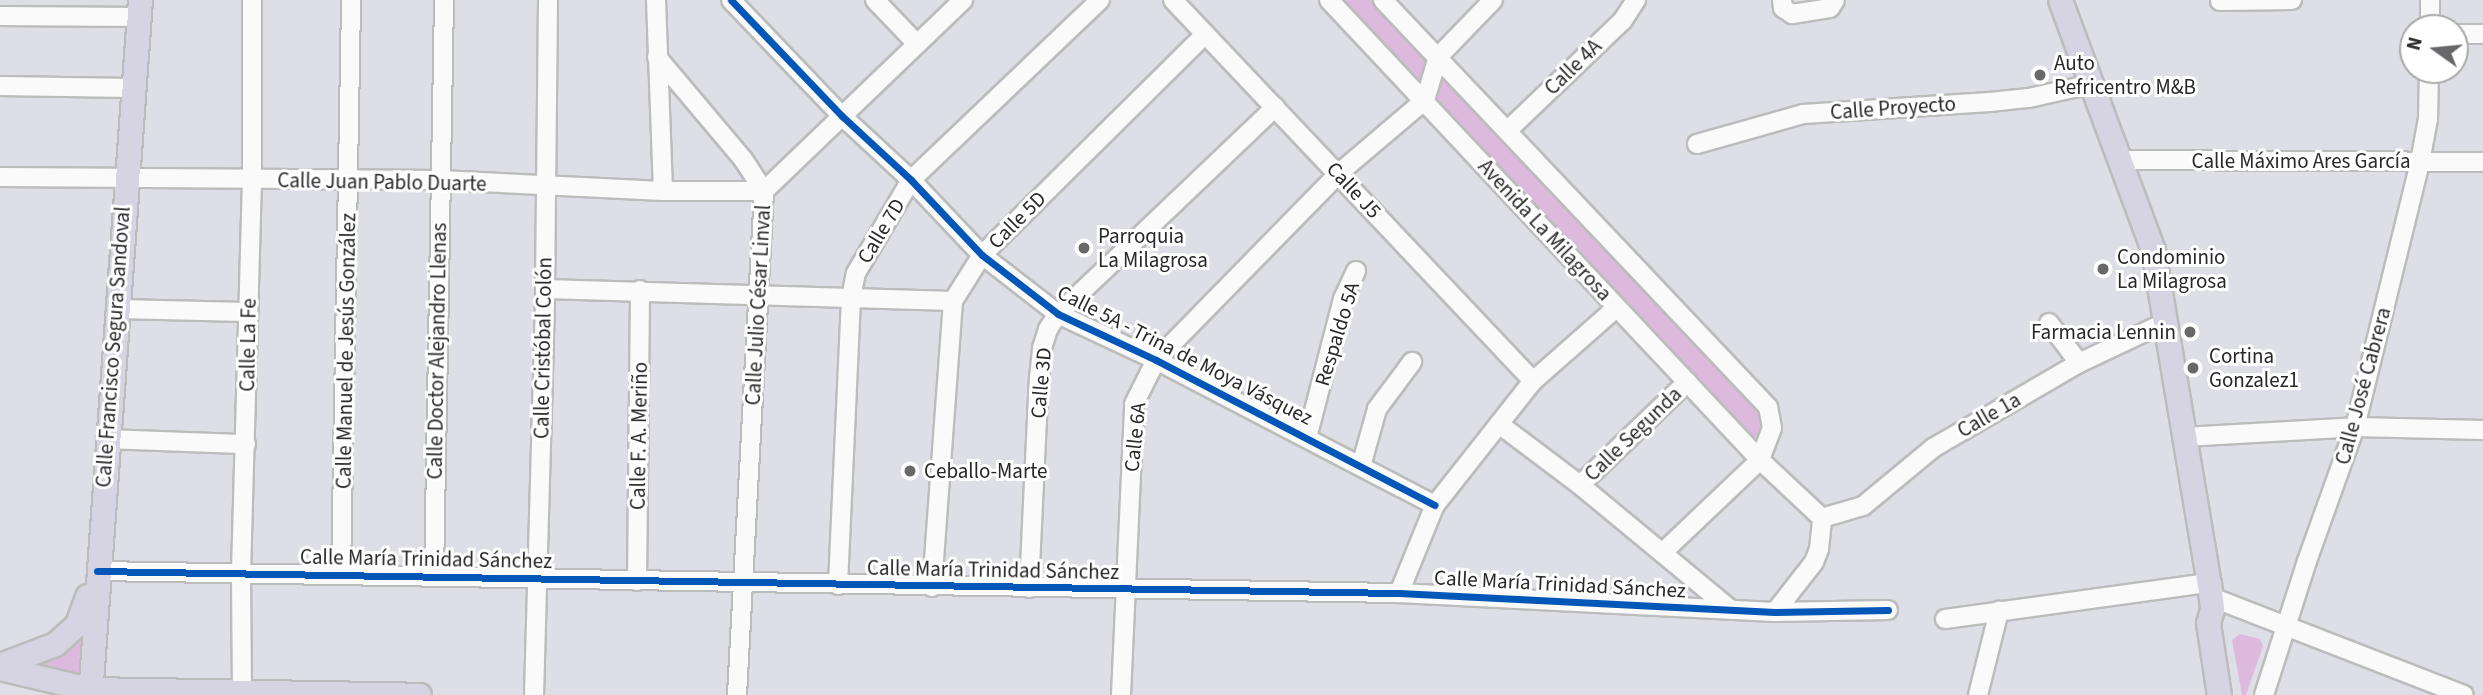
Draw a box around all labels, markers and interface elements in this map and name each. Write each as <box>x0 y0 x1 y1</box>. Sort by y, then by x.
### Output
north arrow <box>2399 14 2469 84</box>
street label: Calle 4A <box>1539 34 1607 100</box>
text: N <box>2400 34 2430 54</box>
place label: Auto Refricentro M&B <box>2054 50 2196 100</box>
marker: Auto Refricentro M&B <box>2032 67 2048 83</box>
street label: Calle Proyecto <box>1829 91 1957 125</box>
street label: Calle Máximo Ares García <box>2191 148 2411 174</box>
street label: Avenida La Milagrosa <box>1473 154 1617 306</box>
street label: Calle J5 <box>1321 156 1387 224</box>
street label: Calle Juan Pablo Duarte <box>277 168 487 196</box>
street label: Calle 5D <box>983 186 1051 254</box>
street label: Calle 7D <box>852 194 910 268</box>
street label: Calle Julio César Linval <box>740 204 776 406</box>
street label: Calle Francisco Segura Sandoval <box>91 206 135 488</box>
street label: Calle Manuel de Jesús González <box>331 213 361 489</box>
street label: Calle Doctor Alejandro Llenas <box>422 222 452 480</box>
place label: Parroquia La Milagrosa <box>1098 223 1208 273</box>
marker: Parroquia La Milagrosa <box>1076 240 1092 256</box>
place label: Condominio La Milagrosa <box>2117 244 2227 294</box>
street label: Calle Cristóbal Colón <box>529 257 557 439</box>
marker: Condominio La Milagrosa <box>2095 261 2111 277</box>
street label: Respaldo 5A <box>1309 279 1365 389</box>
street label: Calle 5A - Trina de Moya Vásquez <box>1053 280 1317 430</box>
street label: Calle La Fe <box>235 298 261 392</box>
street label: Calle José Cabrera <box>2330 305 2396 467</box>
place label: Farmacia Lennin <box>2031 319 2176 345</box>
marker: Farmacia Lennin <box>2182 324 2198 340</box>
place label: Cortina Gonzalez1 <box>2209 343 2299 393</box>
street label: Calle 3D <box>1025 346 1057 420</box>
marker: Cortina Gonzalez1 <box>2183 358 2203 378</box>
street label: Calle F. A. Meriño <box>625 362 653 510</box>
street label: Calle Segunda <box>1579 382 1687 486</box>
street label: Calle 1a <box>1953 387 2025 443</box>
street label: Calle 6A <box>1119 401 1151 473</box>
place label: Ceballo-Marte <box>924 458 1047 484</box>
marker: Ceballo-Marte <box>902 463 918 479</box>
street label: Calle María Trinidad Sánchez <box>300 544 552 574</box>
street label: Calle María Trinidad Sánchez <box>867 555 1119 585</box>
street label: Calle María Trinidad Sánchez <box>1433 565 1687 603</box>

